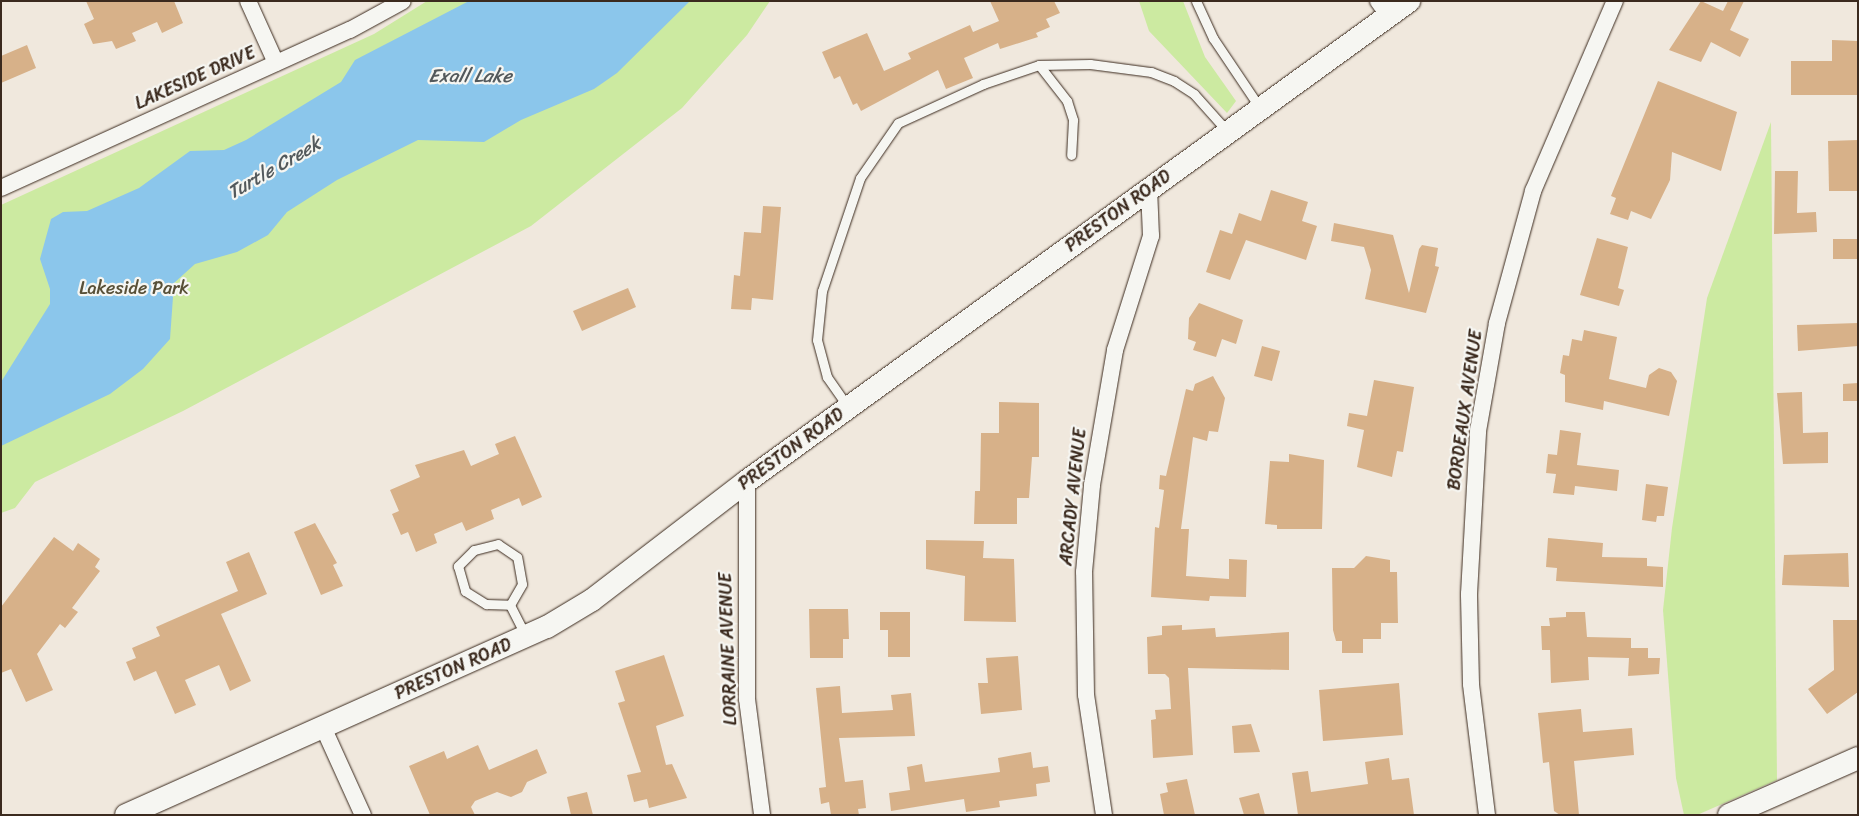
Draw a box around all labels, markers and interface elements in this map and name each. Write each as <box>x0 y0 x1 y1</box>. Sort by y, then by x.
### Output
street label: LAKESIDE DRIVE <box>131 41 259 115</box>
water label: Exall Lake <box>428 65 512 87</box>
water label: Turtle Creek <box>223 132 325 204</box>
street label: PRESTON ROAD <box>1061 165 1175 257</box>
park label: Lakeside Park <box>79 277 189 299</box>
street label: BORDEAUX AVENUE <box>1443 329 1487 491</box>
street label: PRESTON ROAD <box>734 403 848 495</box>
street label: ARCADY AVENUE <box>1055 427 1091 567</box>
street label: LORRAINE AVENUE <box>715 572 741 726</box>
street label: PRESTON ROAD <box>391 634 515 704</box>

